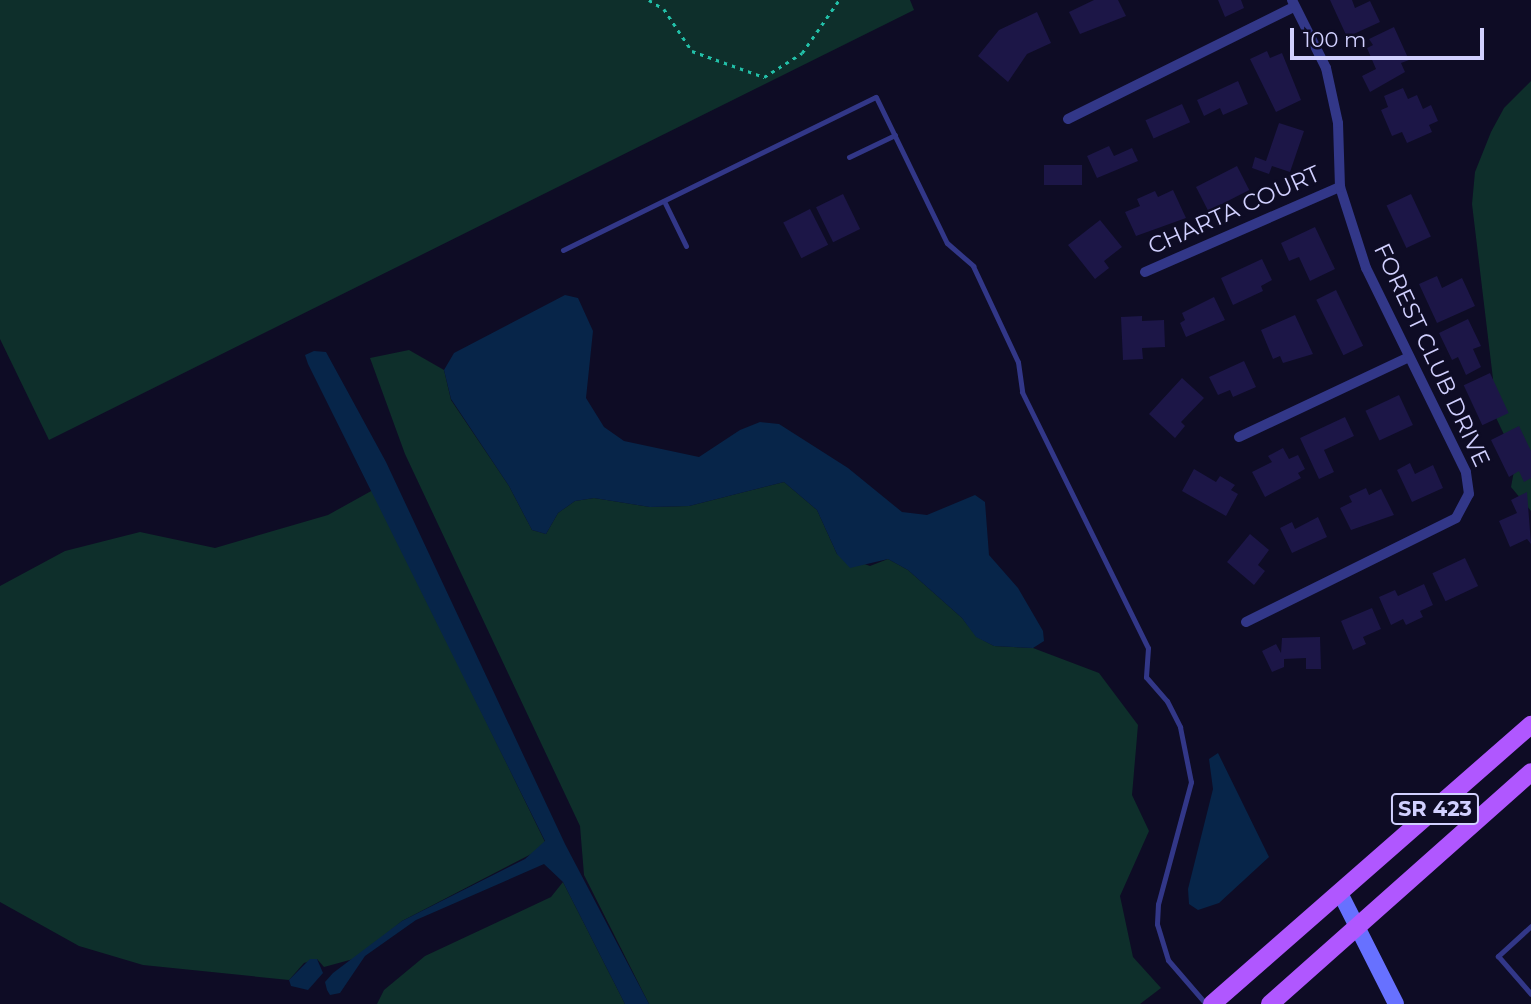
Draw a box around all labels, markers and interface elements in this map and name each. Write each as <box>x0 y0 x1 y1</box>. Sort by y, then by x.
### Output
scale bar <box>1293 14 1487 58</box>
text: 100 m <box>1303 27 1366 52</box>
street label: CHARTA COURT <box>1144 160 1324 260</box>
street label: FOREST CLUB DRIVE <box>1368 239 1496 471</box>
road number: SR 423 <box>1390 792 1480 826</box>

